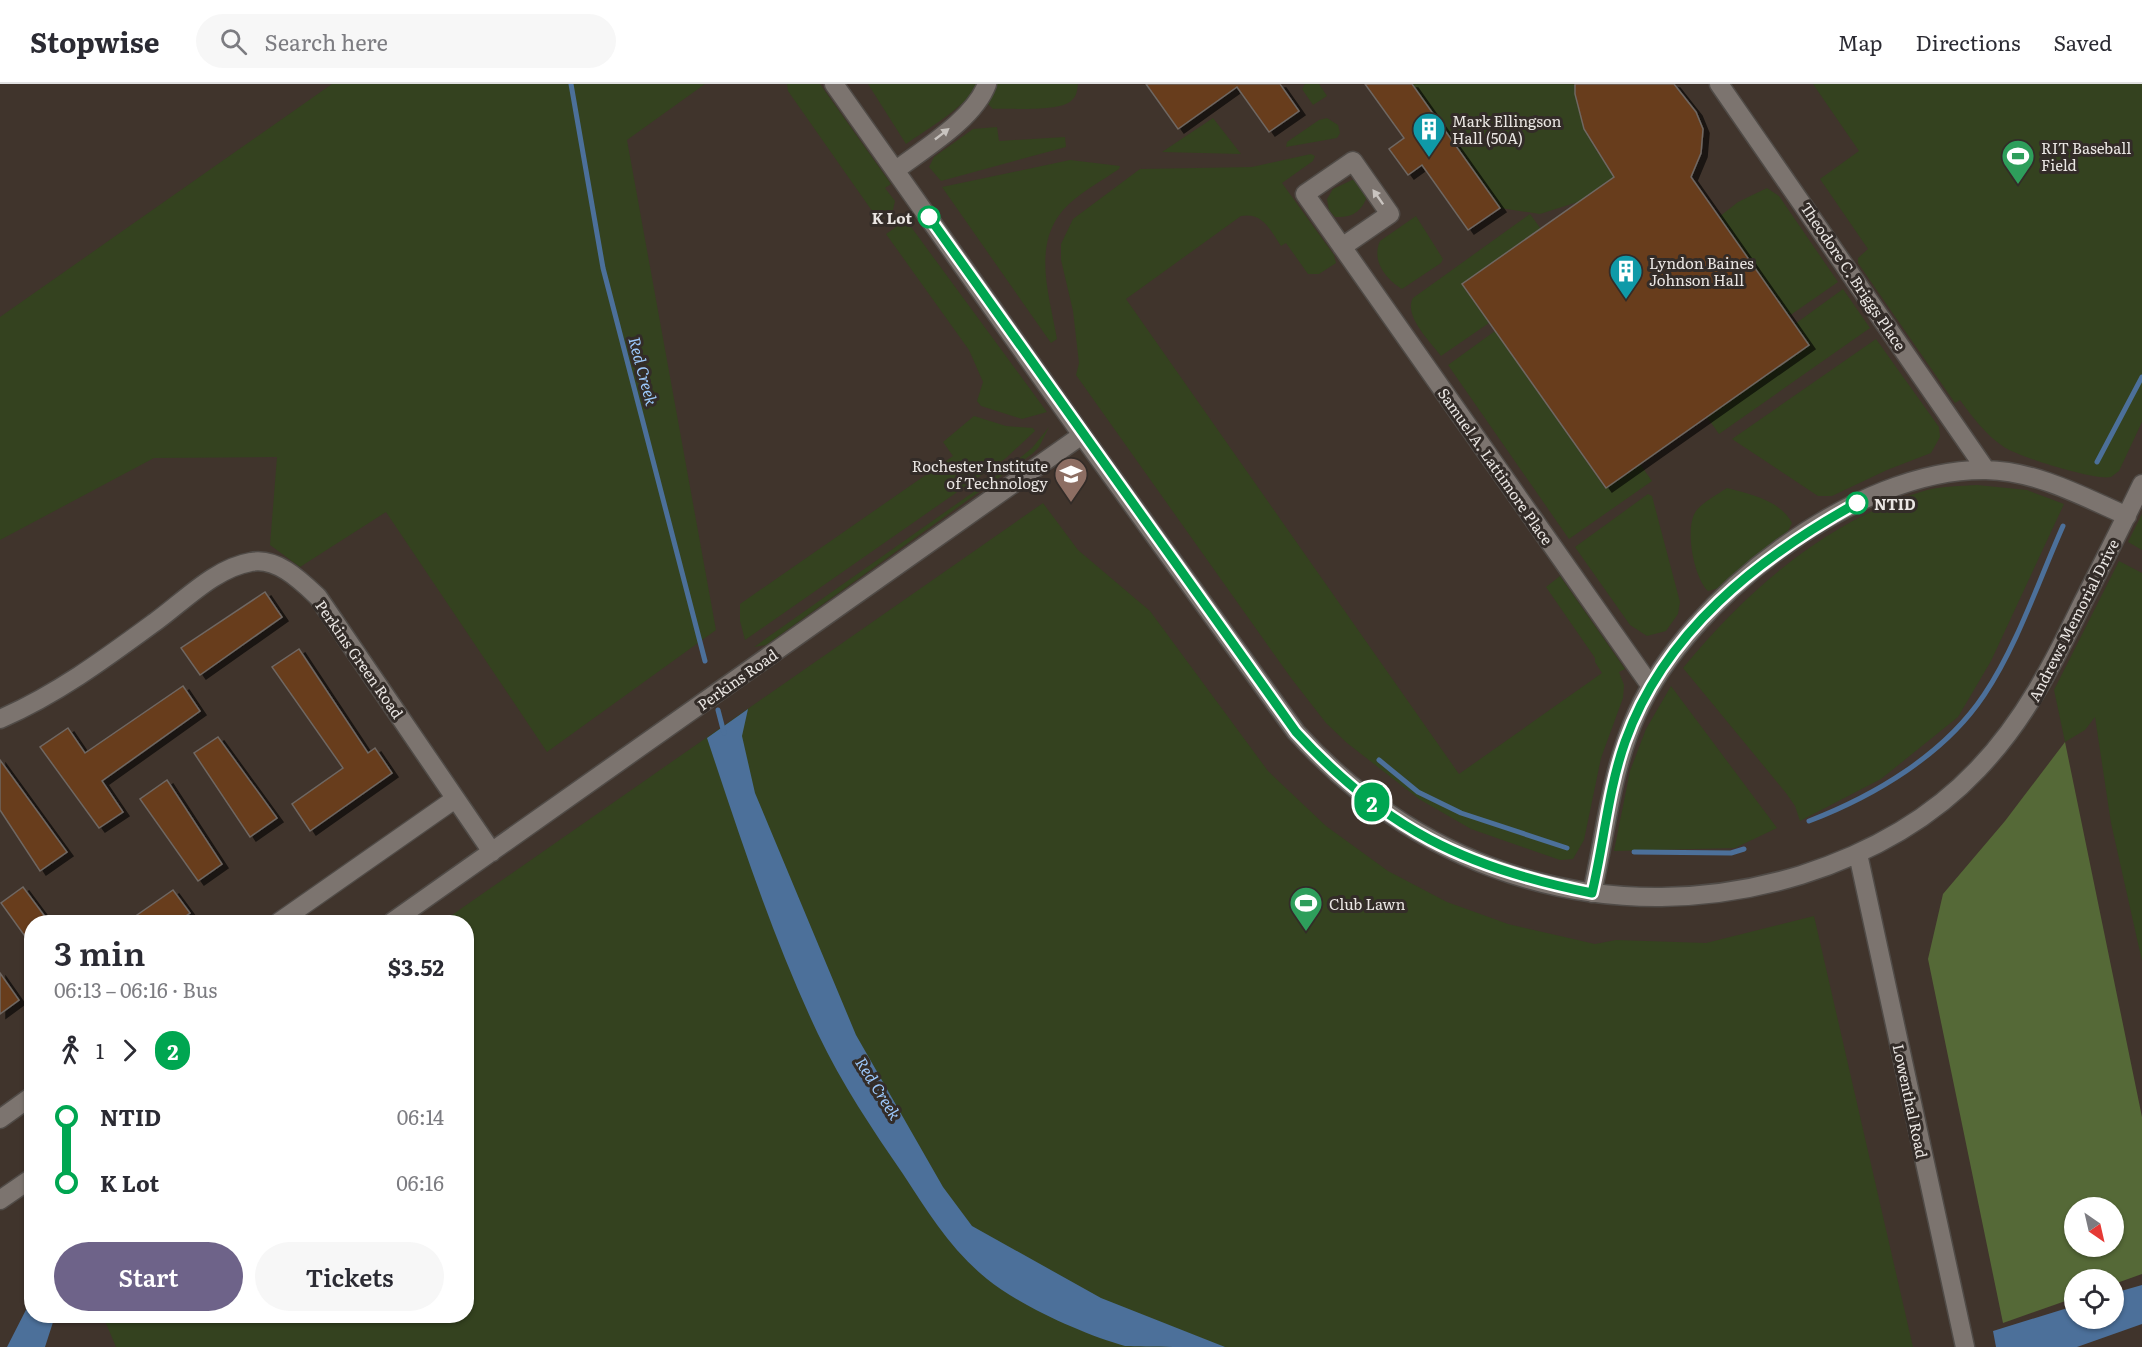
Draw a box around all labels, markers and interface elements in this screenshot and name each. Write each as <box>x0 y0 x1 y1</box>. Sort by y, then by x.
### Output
search box <box>196 14 616 68</box>
text: Stopwise <box>30 20 160 62</box>
icon: search <box>217 25 250 58</box>
text: Search here <box>265 25 388 58</box>
text: Map <box>1838 26 1883 57</box>
text: Directions <box>1916 26 2021 57</box>
text: Saved <box>2054 26 2112 57</box>
place label: Mark Ellingson Hall (50A) <box>1452 109 1562 149</box>
building icon: Mark Ellingson Hall (50A) <box>1411 111 1447 158</box>
one-way arrow <box>934 128 950 141</box>
place label: RIT Baseball Field <box>2041 136 2131 176</box>
sports icon: RIT Baseball Field <box>2000 138 2036 185</box>
one-way arrow <box>1372 189 1384 205</box>
street label: Theodore C. Briggs Place <box>1796 197 1912 355</box>
place label: K Lot <box>872 206 912 229</box>
marker: K Lot <box>918 206 940 228</box>
place label: Lyndon Baines Johnson Hall <box>1649 251 1754 291</box>
building icon: Lyndon Baines Johnson Hall <box>1608 253 1644 300</box>
water label: Red Creek <box>623 334 665 408</box>
street label: Samuel A. Lattimore Place <box>1433 383 1559 550</box>
place label: Rochester Institute of Technology <box>912 454 1048 494</box>
school or university icon: Rochester Institute of Technology <box>1053 456 1089 503</box>
marker: NTID <box>1846 492 1868 514</box>
place label: NTID <box>1874 492 1916 515</box>
street label: Andrews Memorial Drive <box>2022 534 2124 705</box>
street label: Perkins Green Road <box>310 595 410 723</box>
street label: Perkins Road <box>692 643 782 715</box>
line badge: 2 <box>1352 782 1392 822</box>
text: 2 <box>1366 787 1378 818</box>
sports icon: Club Lawn <box>1288 885 1324 932</box>
place label: Club Lawn <box>1329 892 1405 915</box>
text: 3 min <box>54 927 145 976</box>
text: $3.52 <box>388 950 444 983</box>
text: 06:13 – 06:16 · Bus <box>54 974 217 1004</box>
icon: walk <box>54 1034 87 1067</box>
icon: forward <box>113 1034 146 1067</box>
text: 1 <box>96 1035 104 1065</box>
text: 2 <box>167 1035 178 1066</box>
street label: Lowenthal Road <box>1888 1042 1934 1160</box>
water label: Red Creek <box>850 1052 908 1124</box>
text: NTID <box>100 1100 161 1133</box>
text: 06:14 <box>397 1101 444 1131</box>
text: K Lot <box>100 1166 159 1199</box>
text: 06:16 <box>396 1167 444 1197</box>
north arrow <box>2064 1197 2124 1257</box>
map controls <box>2064 1197 2124 1329</box>
button: Start <box>54 1242 243 1311</box>
button: Tickets <box>255 1242 444 1311</box>
button: locate <box>2064 1269 2124 1329</box>

